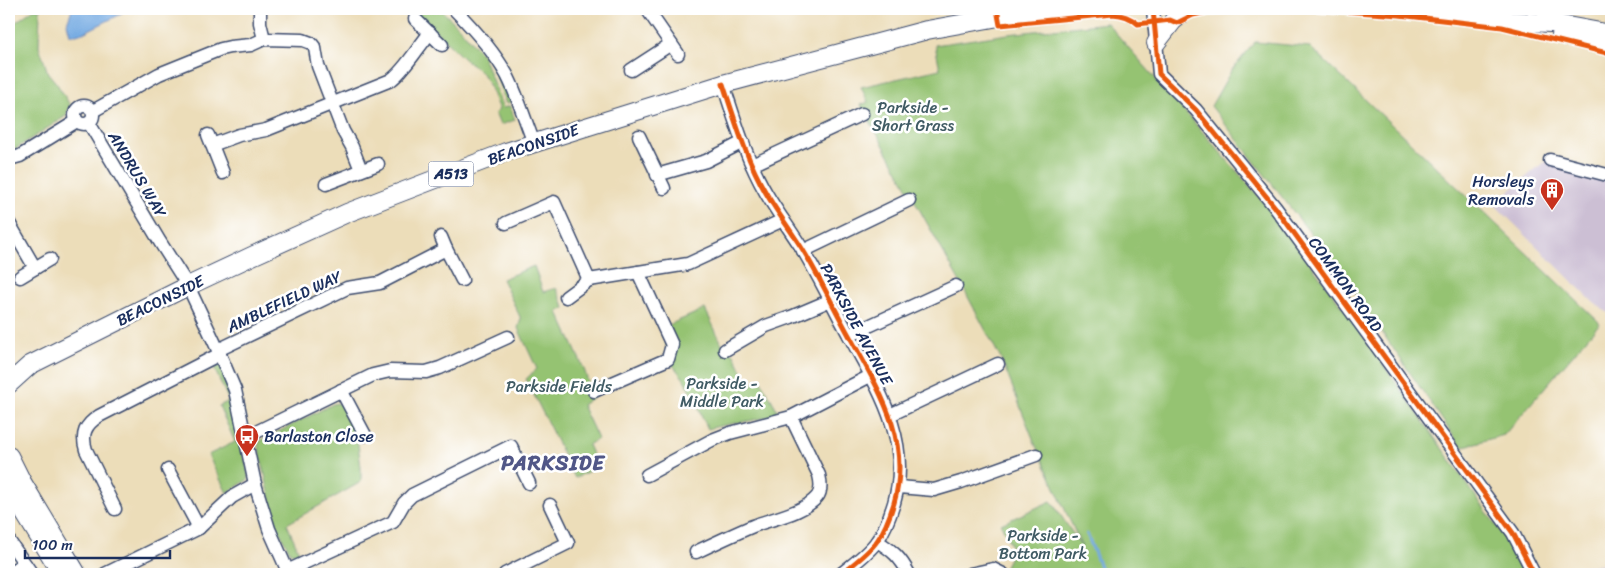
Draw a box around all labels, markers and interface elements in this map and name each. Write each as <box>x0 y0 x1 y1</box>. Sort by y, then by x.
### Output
park label: Parkside - Short Grass <box>872 93 955 140</box>
street label: BEACONSIDE <box>484 115 584 174</box>
street label: ANDRUS WAY <box>100 124 175 223</box>
road number: A513 <box>428 162 474 186</box>
place label: Horsleys Removals <box>1468 167 1535 214</box>
building icon: Horsleys Removals <box>1539 177 1565 211</box>
street label: COMMON ROAD <box>1301 230 1391 339</box>
street label: PARKSIDE AVENUE <box>812 258 901 391</box>
street label: AMBLEFIELD WAY <box>221 262 348 341</box>
street label: BEACONSIDE <box>111 266 210 334</box>
park label: Parkside - Middle Park <box>680 369 765 416</box>
park label: Parkside Fields <box>506 372 613 401</box>
place label: Barlaston Close <box>264 422 374 451</box>
bus stop icon: Barlaston Close <box>234 423 260 457</box>
district label: PARKSIDE <box>501 444 606 482</box>
park label: Parkside - Bottom Park <box>999 521 1087 568</box>
scale bar <box>25 528 170 560</box>
text: 100 m <box>32 532 73 558</box>

